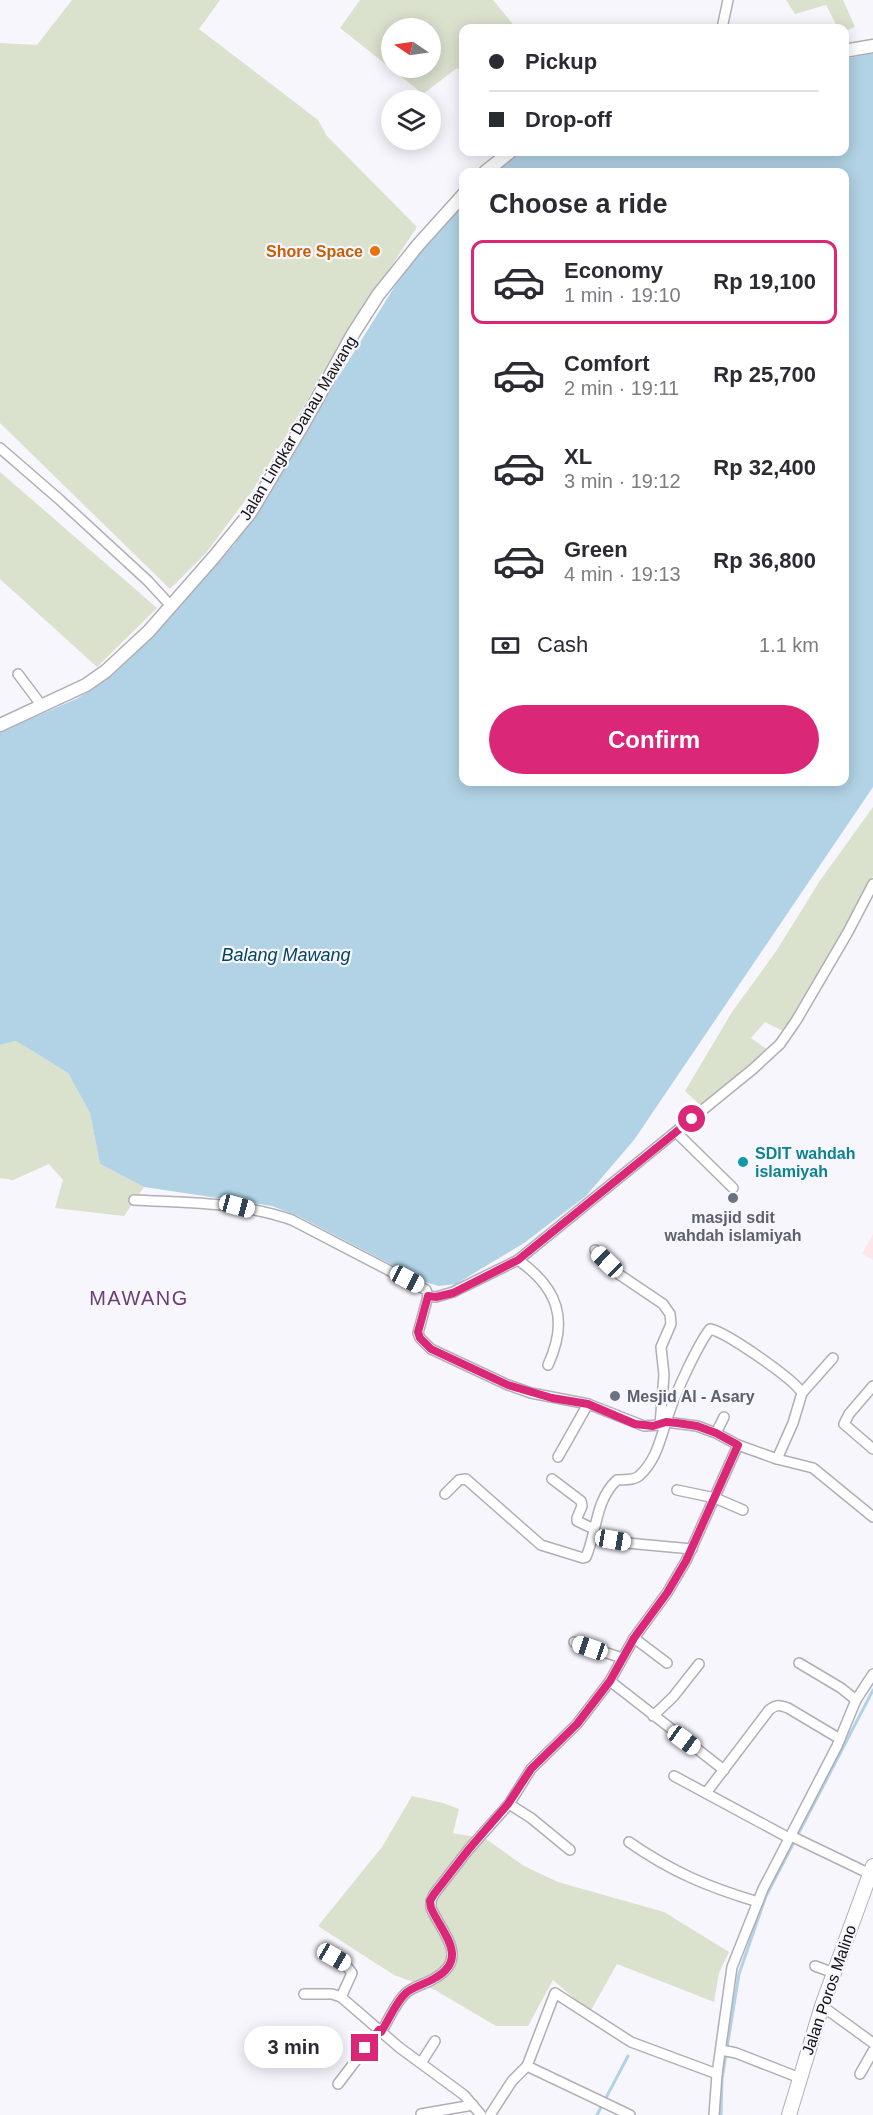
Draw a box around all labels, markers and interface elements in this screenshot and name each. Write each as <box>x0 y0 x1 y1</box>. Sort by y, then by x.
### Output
north arrow <box>381 18 441 78</box>
map controls <box>381 18 441 150</box>
text: Pickup <box>525 49 597 74</box>
button: layers <box>381 90 441 150</box>
text: Drop-off <box>525 107 612 132</box>
text: Choose a ride <box>489 189 668 219</box>
place label: Shore Space <box>266 243 363 260</box>
marker: Shore Space <box>368 244 382 258</box>
icon: car <box>492 255 546 309</box>
text: Economy <box>564 258 663 283</box>
text: Rp 19,100 <box>713 269 816 294</box>
text: 1 min · 19:10 <box>564 284 681 306</box>
street label: Jalan Lingkar Danau Mawang <box>236 333 360 523</box>
icon: car <box>492 348 546 402</box>
text: Comfort <box>564 351 650 376</box>
text: Rp 25,700 <box>713 362 816 387</box>
text: 2 min · 19:11 <box>564 377 679 399</box>
icon: car <box>492 441 546 495</box>
text: XL <box>564 444 592 469</box>
text: Rp 32,400 <box>713 455 816 480</box>
text: 3 min · 19:12 <box>564 470 681 492</box>
icon: car <box>492 534 546 588</box>
text: Green <box>564 537 628 562</box>
text: Rp 36,800 <box>713 548 816 573</box>
text: 4 min · 19:13 <box>564 563 681 585</box>
icon: cash <box>489 629 522 662</box>
text: Cash <box>537 632 588 657</box>
text: 1.1 km <box>759 634 819 656</box>
button: Confirm <box>489 705 819 774</box>
water label: Balang Mawang <box>221 945 351 965</box>
route start <box>678 1105 705 1132</box>
place label: SDIT wahdah islamiyah <box>755 1145 855 1180</box>
marker: SDIT wahdah islamiyah <box>736 1155 750 1169</box>
marker: masjid sdit wahdah islamiyah <box>726 1191 740 1205</box>
car <box>217 1193 257 1219</box>
place label: masjid sdit wahdah islamiyah <box>664 1209 801 1244</box>
car <box>588 1243 626 1281</box>
car <box>387 1263 427 1295</box>
district label: MAWANG <box>89 1287 189 1309</box>
place label: Mesjid Al - Asary <box>627 1388 755 1405</box>
marker: Mesjid Al - Asary <box>608 1389 622 1403</box>
car <box>594 1528 632 1552</box>
car <box>570 1634 610 1662</box>
car <box>664 1722 704 1758</box>
street label: Jalan Poros Malino <box>799 1923 859 2057</box>
car <box>314 1940 354 1974</box>
callout: 3 min <box>245 2027 344 2069</box>
route end <box>351 2034 378 2061</box>
text: 3 min <box>267 2036 320 2058</box>

